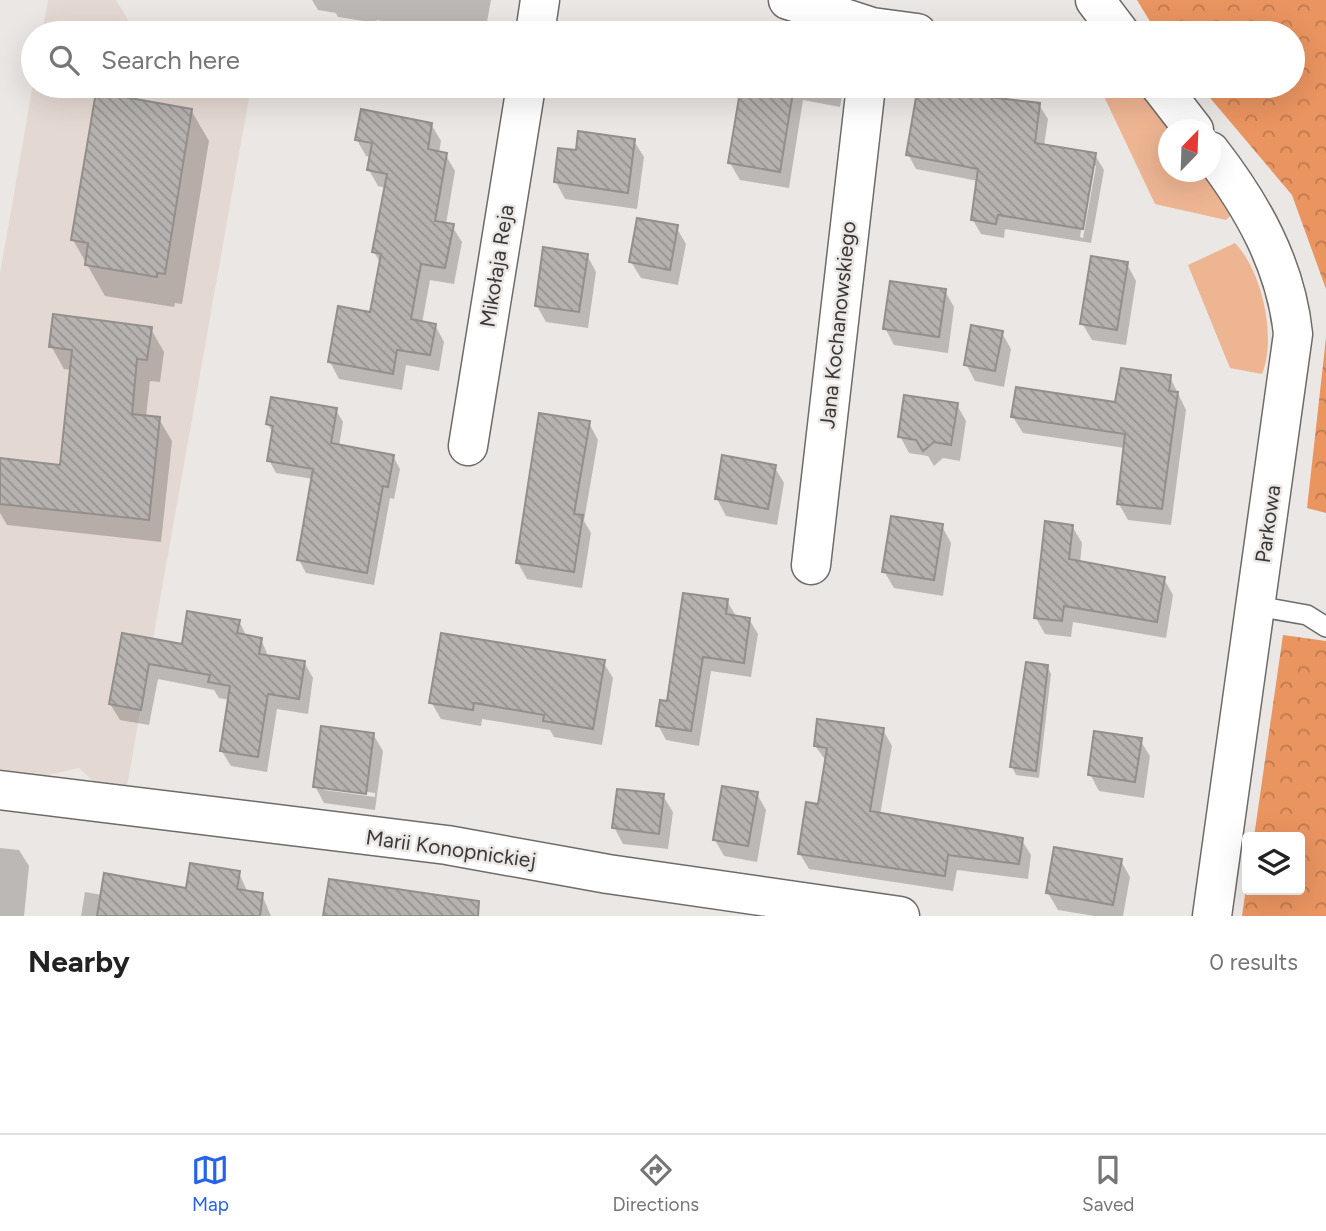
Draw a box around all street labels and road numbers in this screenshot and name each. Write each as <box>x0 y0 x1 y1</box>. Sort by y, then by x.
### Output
street label: Mikołaja Reja <box>474 203 519 329</box>
street label: Jana Kochanowskiego <box>814 220 861 430</box>
street label: Parkowa <box>1250 483 1285 565</box>
street label: Marii Konopnickiej <box>364 824 538 873</box>

